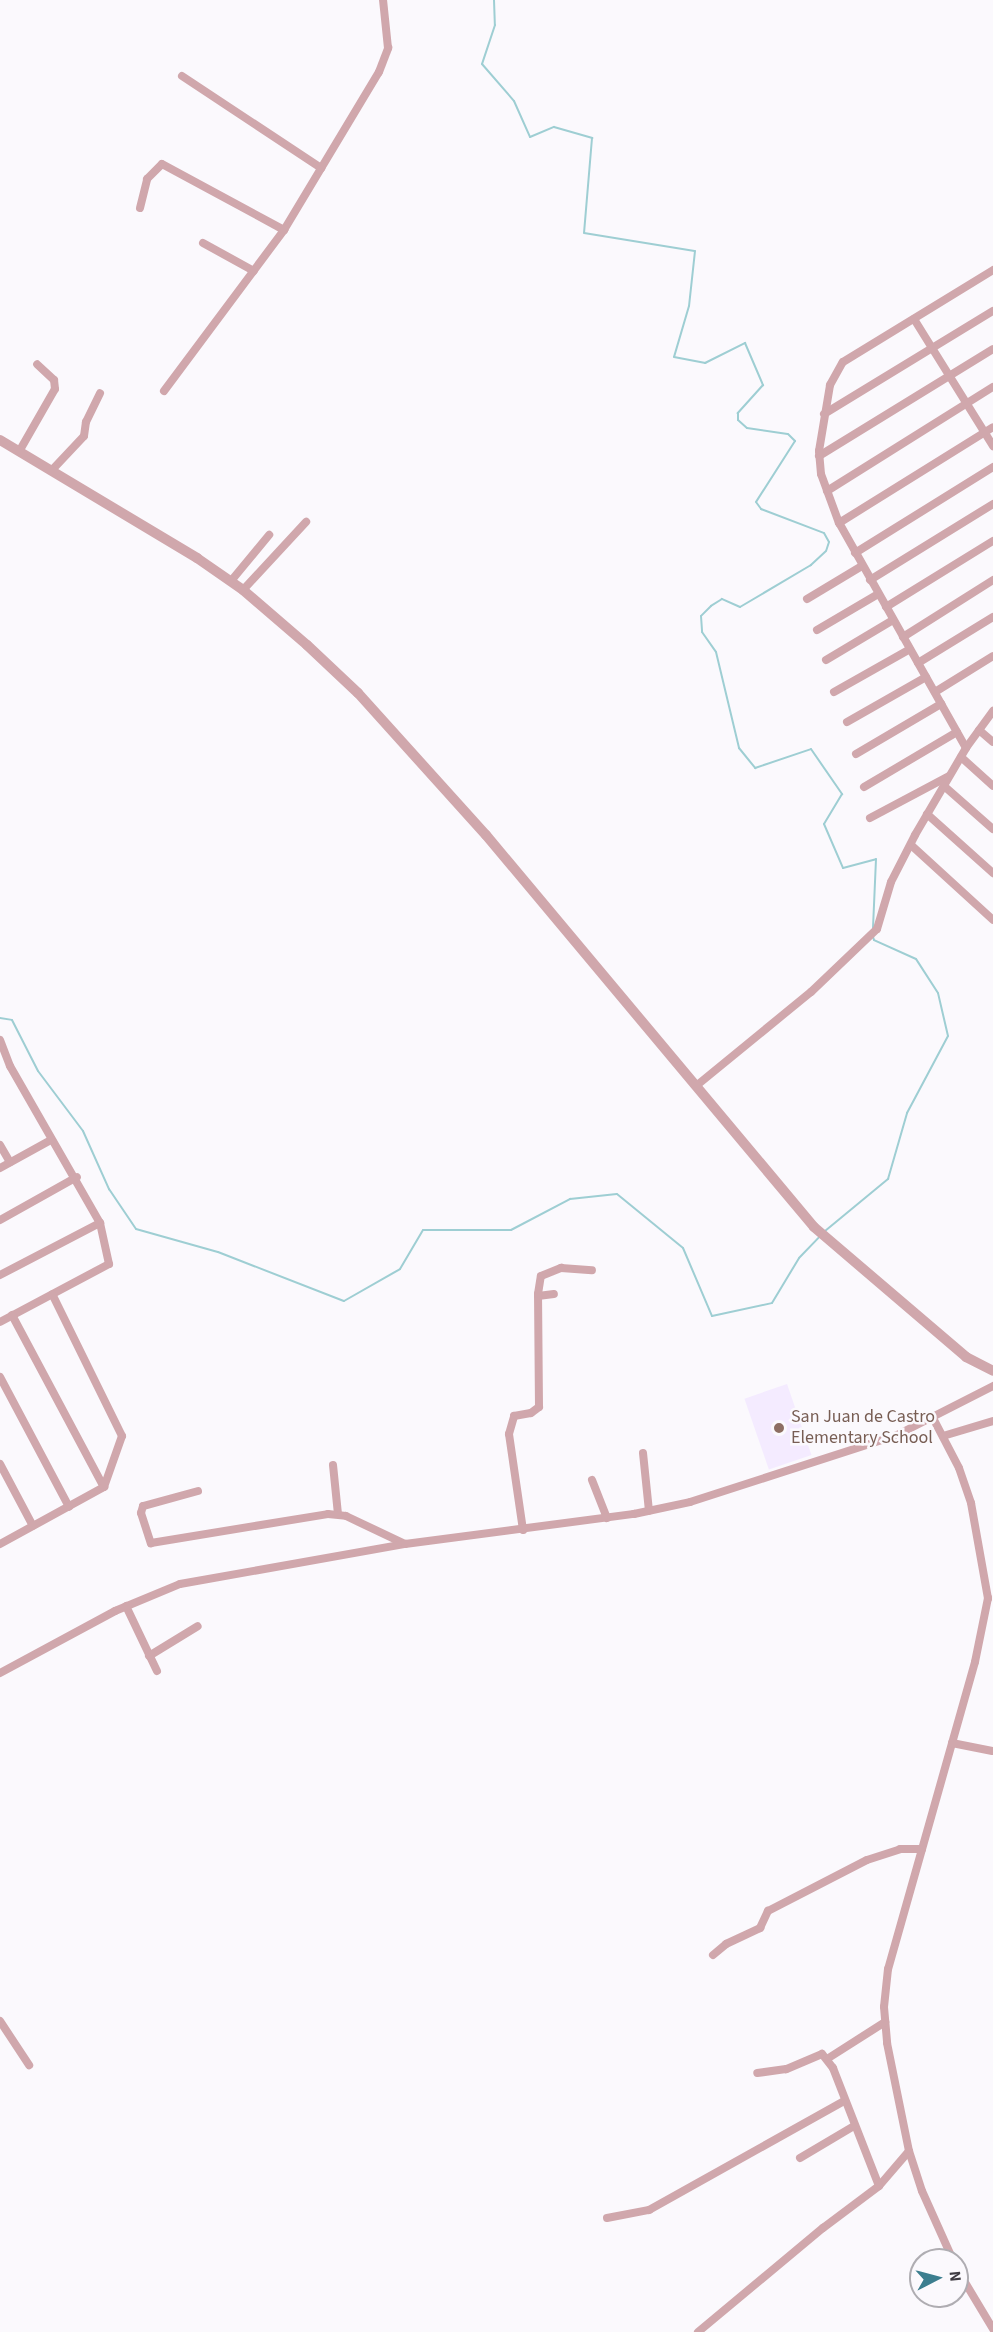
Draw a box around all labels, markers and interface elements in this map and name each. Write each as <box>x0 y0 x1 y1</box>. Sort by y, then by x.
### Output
place label: San Juan de Castro Elementary School <box>791 1407 935 1450</box>
marker: San Juan de Castro Elementary School <box>772 1421 786 1435</box>
north arrow <box>909 2248 969 2308</box>
text: N <box>943 2270 966 2283</box>

